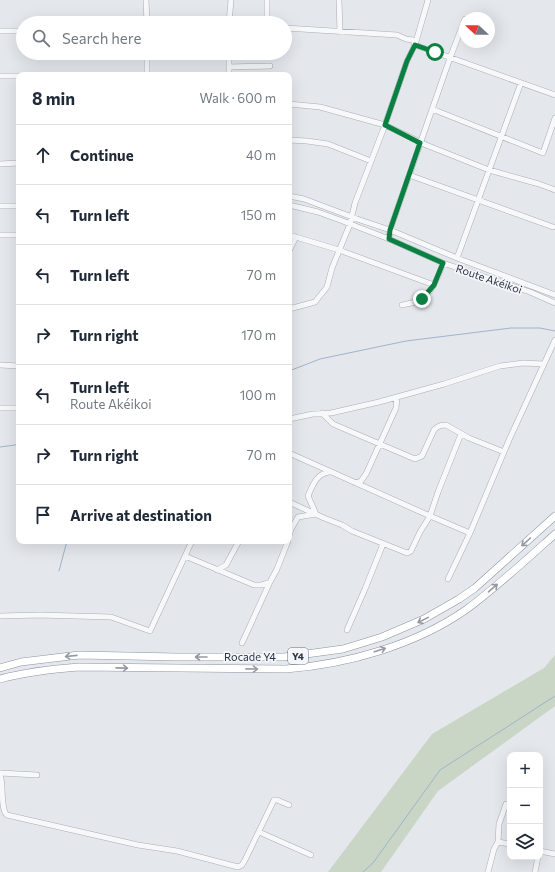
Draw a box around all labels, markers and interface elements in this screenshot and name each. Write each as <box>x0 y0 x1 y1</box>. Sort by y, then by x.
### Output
north arrow <box>459 12 495 48</box>
search box <box>16 16 292 60</box>
icon: search <box>30 27 52 49</box>
text: Search here <box>62 29 141 47</box>
route start <box>426 43 444 61</box>
text: 8 min <box>32 88 75 109</box>
text: Walk · 600 m <box>200 90 276 106</box>
icon: ahead <box>32 144 54 166</box>
text: Continue <box>70 146 134 164</box>
text: 40 m <box>246 147 276 163</box>
icon: left <box>32 204 54 226</box>
text: Turn left <box>70 206 129 224</box>
text: 150 m <box>241 207 276 223</box>
street label: Route Akéikoi <box>454 261 524 296</box>
icon: left <box>32 264 54 286</box>
text: Turn left <box>70 266 129 284</box>
text: 70 m <box>247 267 276 283</box>
route end <box>413 290 431 308</box>
icon: right <box>32 324 54 346</box>
text: Turn right <box>70 326 139 344</box>
text: 170 m <box>241 327 276 343</box>
text: Turn left <box>70 378 129 396</box>
icon: left <box>32 384 54 406</box>
text: 100 m <box>240 387 276 403</box>
text: Route Akéikoi <box>70 396 152 412</box>
icon: right <box>32 444 54 466</box>
text: Turn right <box>70 446 139 464</box>
text: 70 m <box>247 447 276 463</box>
icon: arrive <box>32 504 54 526</box>
text: Arrive at destination <box>70 506 212 524</box>
one-way arrow <box>521 537 531 546</box>
one-way arrow <box>487 584 498 593</box>
one-way arrow <box>417 617 429 624</box>
one-way arrow <box>373 646 386 653</box>
road number: Y4 <box>288 648 308 664</box>
street label: Rocade Y4 <box>224 650 276 663</box>
one-way arrow <box>65 652 78 659</box>
one-way arrow <box>195 653 208 661</box>
one-way arrow <box>115 664 128 672</box>
one-way arrow <box>245 666 258 673</box>
map controls <box>507 752 543 860</box>
button: + <box>507 752 543 788</box>
button: − <box>507 788 543 824</box>
button: layers <box>507 824 543 860</box>

